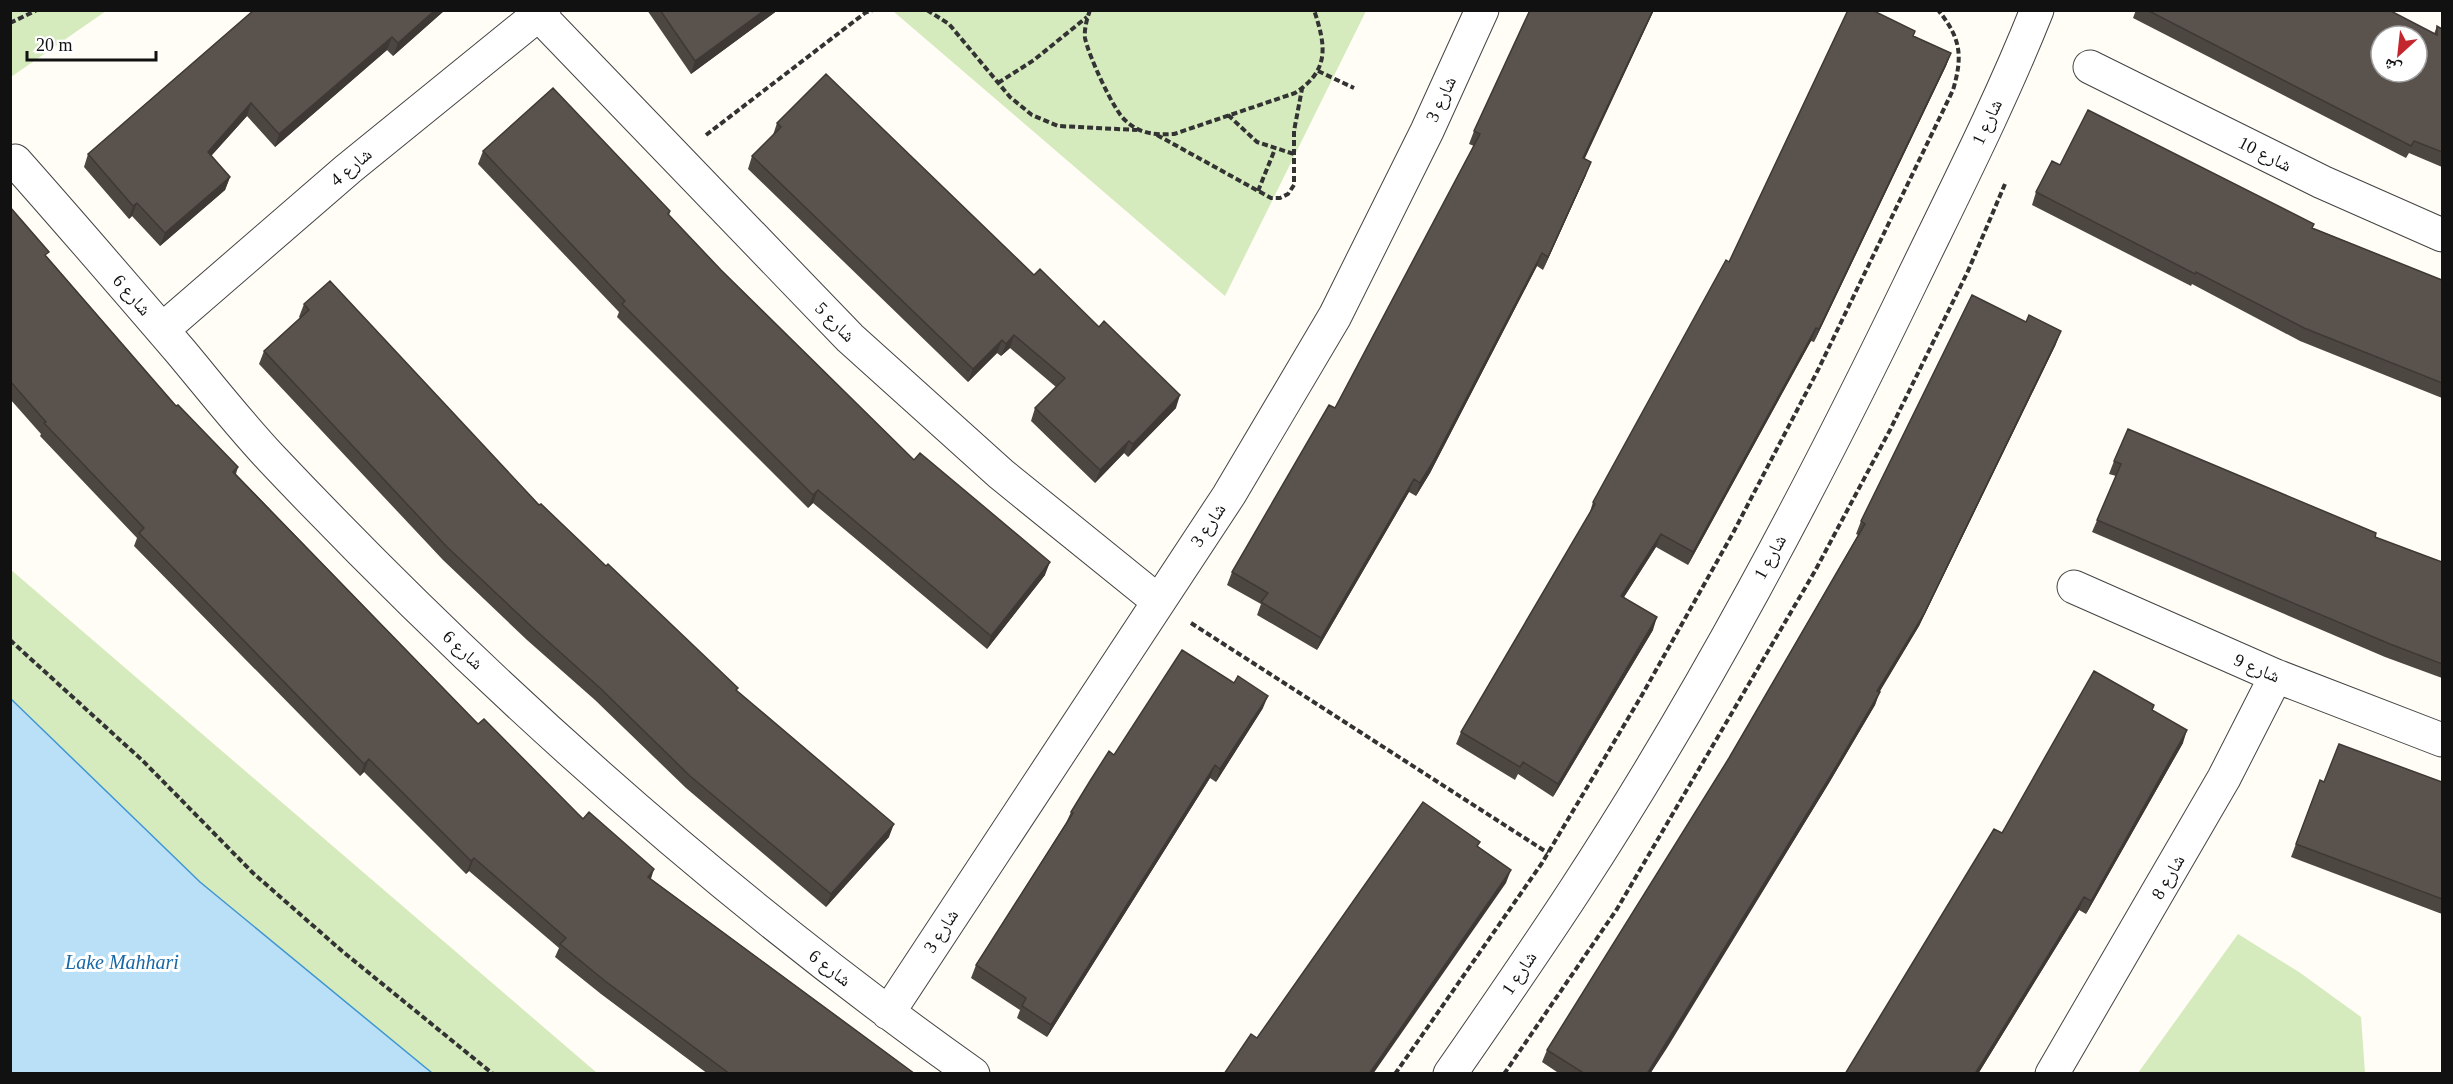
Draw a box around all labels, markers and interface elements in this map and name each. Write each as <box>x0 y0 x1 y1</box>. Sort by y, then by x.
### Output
scale bar <box>27 24 156 62</box>
north arrow <box>2369 24 2429 84</box>
text: 20 m <box>36 35 73 55</box>
text: ش <box>2381 55 2404 78</box>
street label: شارع 3 <box>1422 73 1461 125</box>
street label: شارع 1 <box>1968 96 2007 148</box>
street label: شارع 10 <box>2235 132 2295 177</box>
street label: شارع 4 <box>326 144 376 191</box>
street label: شارع 6 <box>108 270 155 320</box>
street label: شارع 5 <box>810 298 859 347</box>
street label: شارع 3 <box>1186 500 1230 551</box>
street label: شارع 1 <box>1750 531 1791 583</box>
street label: شارع 6 <box>438 626 487 674</box>
street label: شارع 9 <box>2231 649 2283 687</box>
street label: شارع 8 <box>2147 851 2189 903</box>
street label: شارع 3 <box>920 906 963 957</box>
street label: شارع 6 <box>804 945 855 991</box>
street label: شارع 1 <box>1497 948 1541 999</box>
water label: Lake Mahhari <box>64 951 179 973</box>

